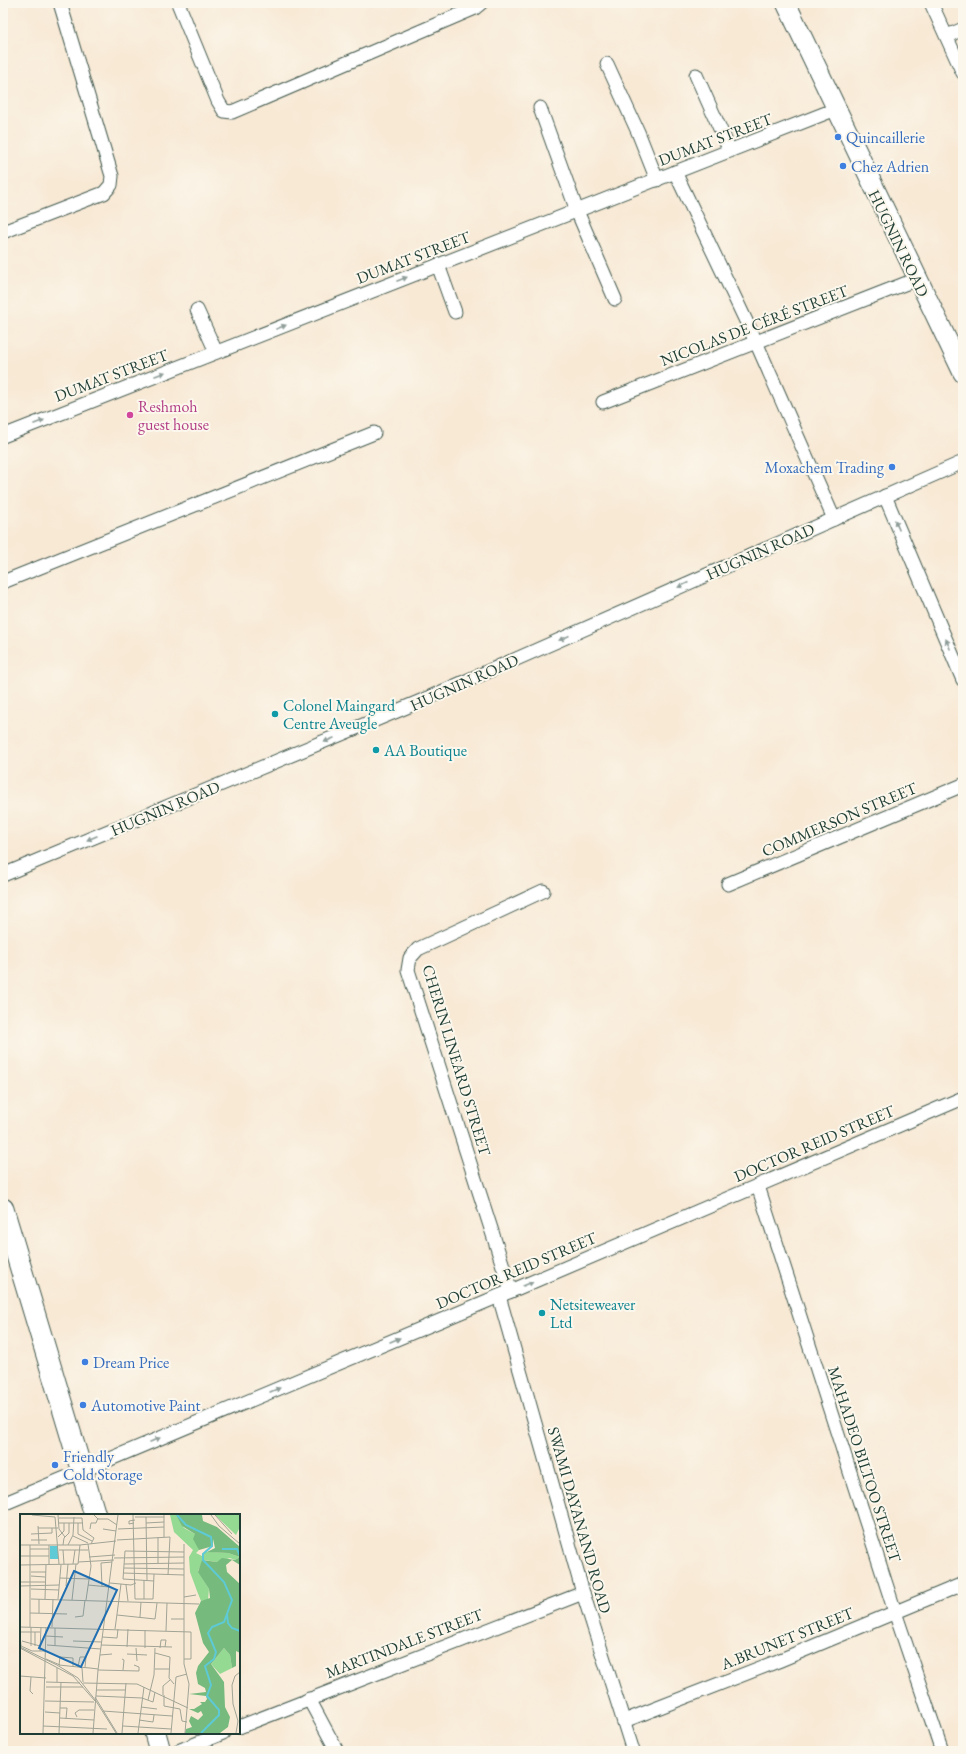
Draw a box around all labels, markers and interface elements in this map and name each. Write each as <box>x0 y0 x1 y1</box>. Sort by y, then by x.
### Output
street label: DUMAT STREET <box>655 108 775 171</box>
place label: Quincaillerie <box>846 127 925 148</box>
marker: Quincaillerie <box>833 132 843 142</box>
place label: Chez Adrien <box>851 156 930 177</box>
marker: Chez Adrien <box>838 161 848 171</box>
street label: HUGNIN ROAD <box>864 186 934 300</box>
street label: DUMAT STREET <box>353 226 473 289</box>
one-way arrow <box>397 276 409 282</box>
street label: NICOLAS DE CÉRÉ STREET <box>657 280 851 371</box>
one-way arrow <box>276 323 288 329</box>
street label: DUMAT STREET <box>51 344 171 407</box>
one-way arrow <box>155 371 167 377</box>
place label: Reshmoh guest house <box>138 396 209 435</box>
marker: Reshmoh guest house <box>125 410 135 420</box>
one-way arrow <box>34 418 46 424</box>
place label: Moxachem Trading <box>765 457 885 478</box>
marker: Moxachem Trading <box>887 462 897 472</box>
street label: HUGNIN ROAD <box>703 518 818 585</box>
one-way arrow <box>893 518 899 530</box>
one-way arrow <box>676 583 688 589</box>
one-way arrow <box>558 635 569 641</box>
one-way arrow <box>944 638 950 650</box>
street label: HUGNIN ROAD <box>407 649 522 716</box>
place label: Colonel Maingard Centre Aveugle <box>283 695 396 734</box>
marker: Colonel Maingard Centre Aveugle <box>270 709 280 719</box>
one-way arrow <box>322 737 334 743</box>
place label: AA Boutique <box>383 740 467 761</box>
marker: AA Boutique <box>371 745 381 755</box>
street label: HUGNIN ROAD <box>107 776 223 841</box>
street label: COMMERSON STREET <box>758 777 920 862</box>
one-way arrow <box>86 836 98 842</box>
street label: CHERIN LINEARD STREET <box>417 962 496 1158</box>
street label: DOCTOR REID STREET <box>731 1100 898 1187</box>
street label: DOCTOR REID STREET <box>433 1227 600 1314</box>
one-way arrow <box>522 1281 533 1287</box>
place label: Netsiteweaver Ltd <box>550 1294 636 1333</box>
marker: Netsiteweaver Ltd <box>537 1308 547 1318</box>
one-way arrow <box>389 1336 401 1343</box>
place label: Dream Price <box>93 1352 169 1373</box>
marker: Dream Price <box>80 1357 90 1367</box>
street label: MAHADEO BILTOO STREET <box>823 1364 906 1565</box>
one-way arrow <box>269 1386 281 1393</box>
place label: Automotive Paint <box>90 1395 201 1416</box>
marker: Automotive Paint <box>78 1400 88 1410</box>
street label: SWAMI DAYANAND ROAD <box>543 1424 616 1616</box>
one-way arrow <box>149 1436 161 1442</box>
place label: Friendly Cold Storage <box>63 1446 143 1485</box>
marker: Friendly Cold Storage <box>50 1460 60 1470</box>
inset map <box>20 1514 240 1734</box>
street label: A.BRUNET STREET <box>717 1602 857 1675</box>
street label: MARTINDALE STREET <box>323 1604 486 1683</box>

